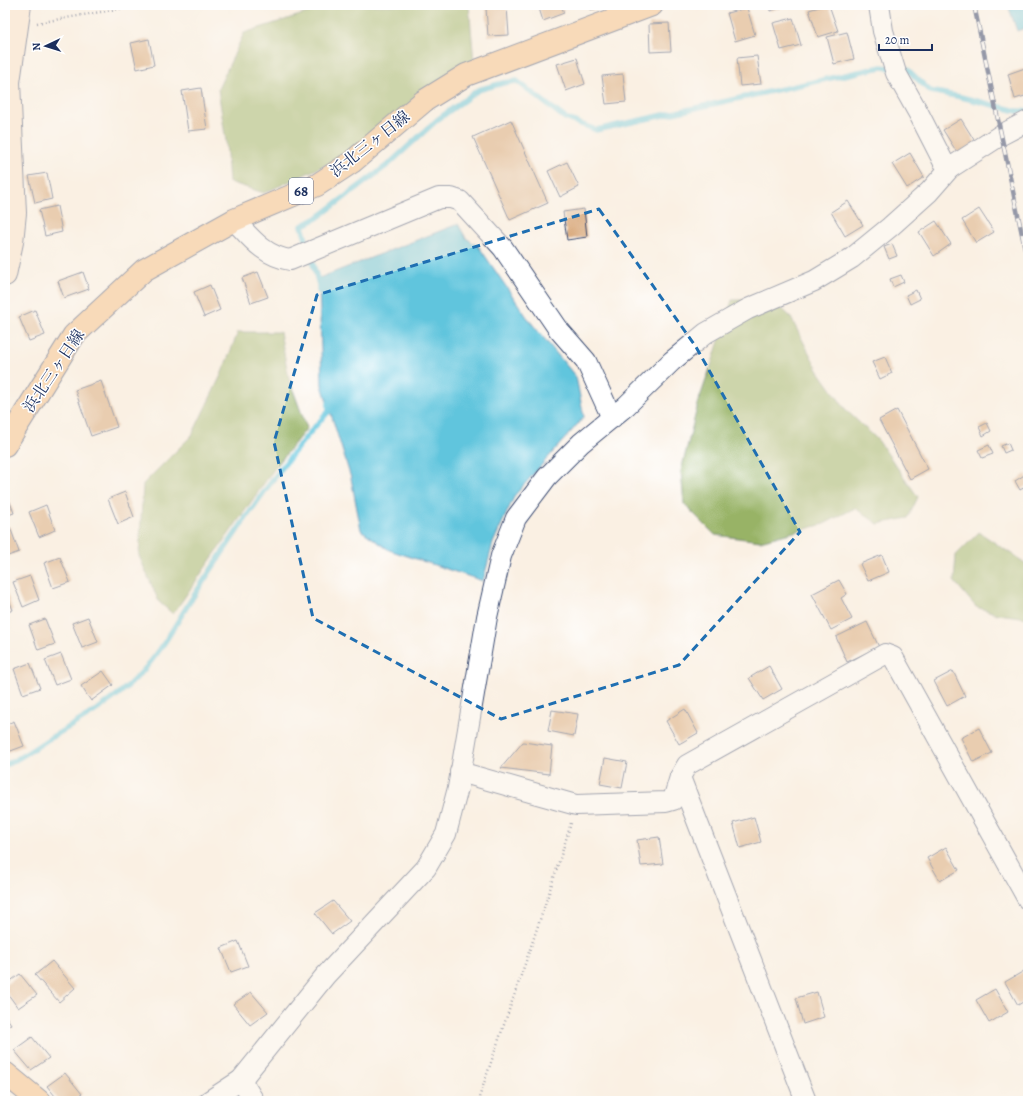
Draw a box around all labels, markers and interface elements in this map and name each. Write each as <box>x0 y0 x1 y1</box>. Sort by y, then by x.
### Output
north arrow <box>26 26 66 66</box>
scale bar <box>879 26 932 52</box>
text: 20 m <box>885 32 909 48</box>
text: N <box>29 42 44 51</box>
street label: 浜北三ヶ日線 <box>325 106 415 182</box>
road number: 68 <box>289 178 313 204</box>
street label: 浜北三ヶ日線 <box>18 325 90 417</box>

